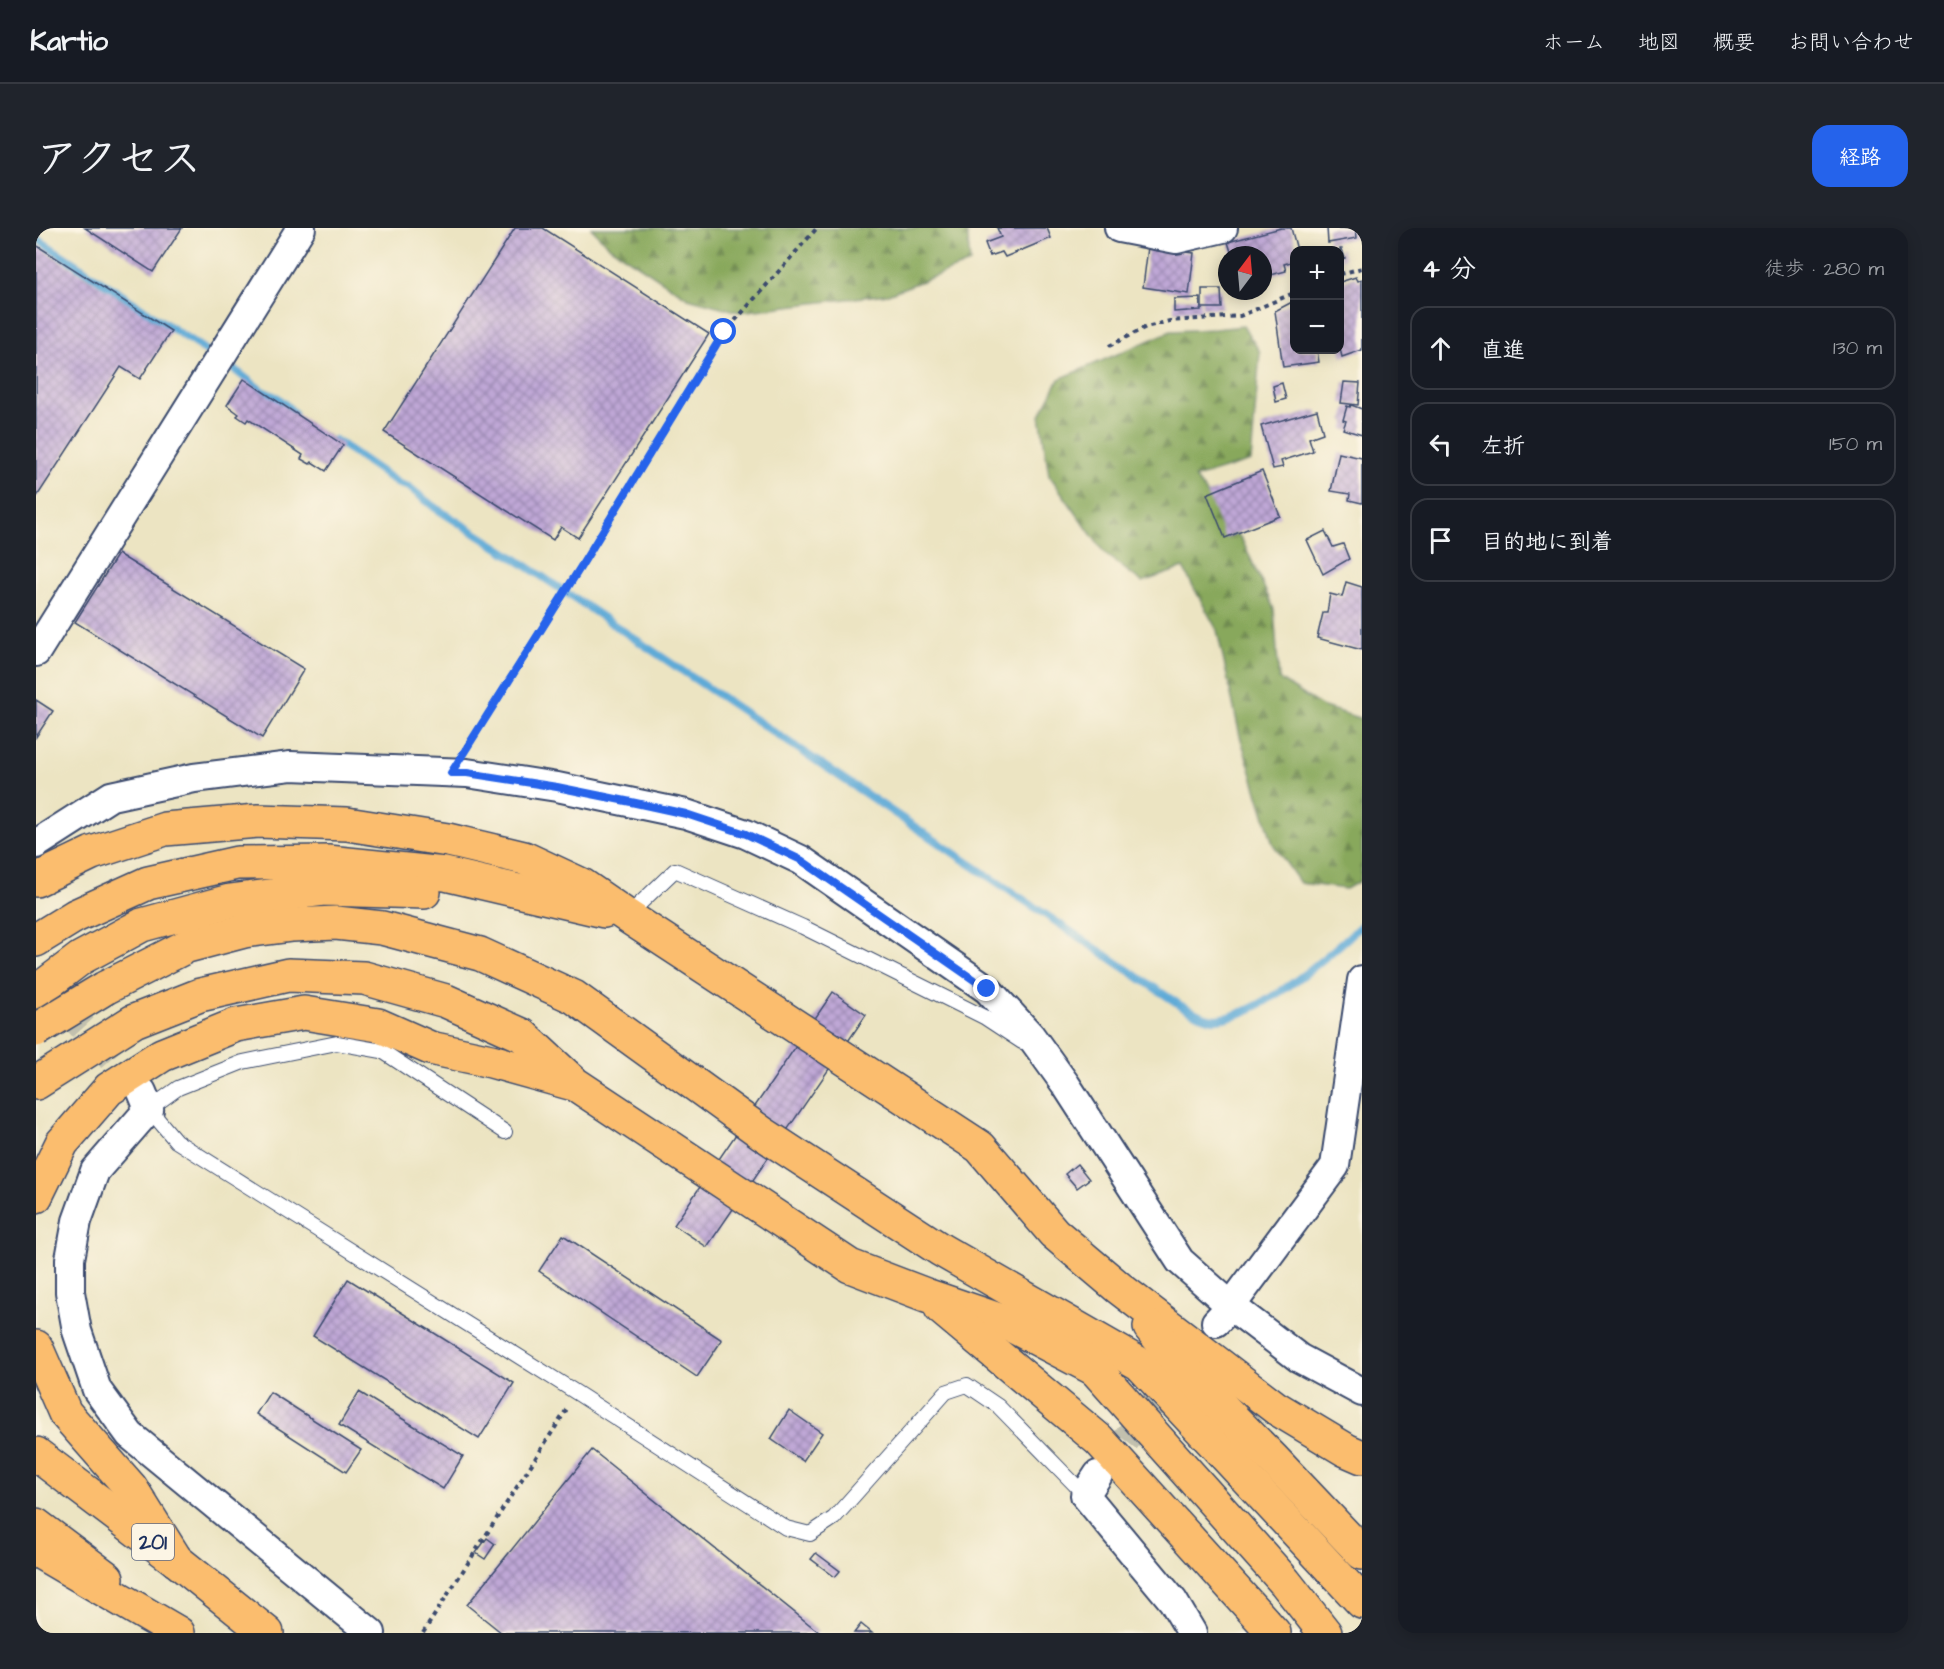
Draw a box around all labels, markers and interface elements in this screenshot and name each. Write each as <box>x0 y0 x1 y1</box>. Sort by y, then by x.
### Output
text: Kartio <box>30 22 108 61</box>
text: ホーム <box>1543 28 1605 57</box>
text: 地図 <box>1638 28 1680 57</box>
text: 概要 <box>1713 28 1755 57</box>
text: お問い合わせ <box>1788 28 1914 57</box>
button: 経路 <box>1812 125 1908 187</box>
text: アクセス <box>36 131 201 189</box>
north arrow <box>1218 246 1272 300</box>
map controls <box>1290 246 1344 354</box>
button: + <box>1290 246 1344 300</box>
text: 4 分 <box>1422 251 1476 287</box>
text: 徒歩 · 280 m <box>1765 255 1884 283</box>
button: − <box>1290 300 1344 354</box>
route start <box>710 318 736 344</box>
icon: ahead <box>1424 332 1457 365</box>
text: 130 m <box>1833 334 1882 362</box>
text: 直進 <box>1481 335 1525 366</box>
icon: left <box>1424 428 1457 461</box>
text: 150 m <box>1829 430 1882 458</box>
text: 左折 <box>1481 431 1525 462</box>
icon: arrive <box>1424 524 1457 557</box>
text: 目的地に到着 <box>1481 527 1613 558</box>
route end <box>973 975 999 1001</box>
road number: 201 <box>132 1524 174 1560</box>

